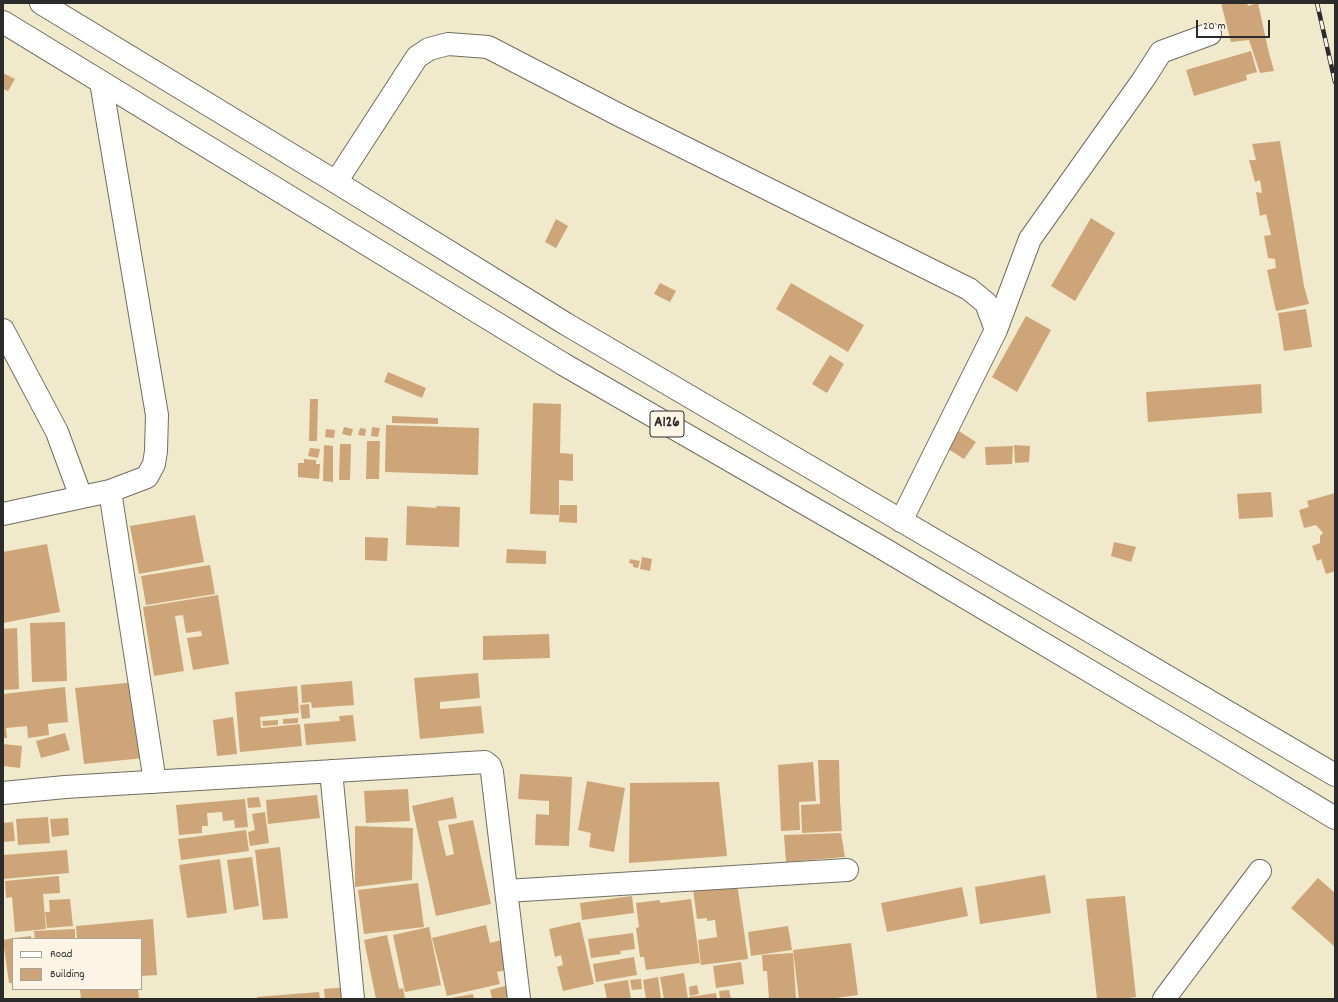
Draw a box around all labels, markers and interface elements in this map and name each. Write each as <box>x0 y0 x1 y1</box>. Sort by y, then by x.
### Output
scale bar <box>1198 12 1272 38</box>
text: 20 m <box>1203 18 1226 35</box>
road number: A126 <box>650 411 684 437</box>
legend <box>12 938 142 990</box>
text: Road <box>50 946 72 963</box>
text: Building <box>50 966 85 983</box>

